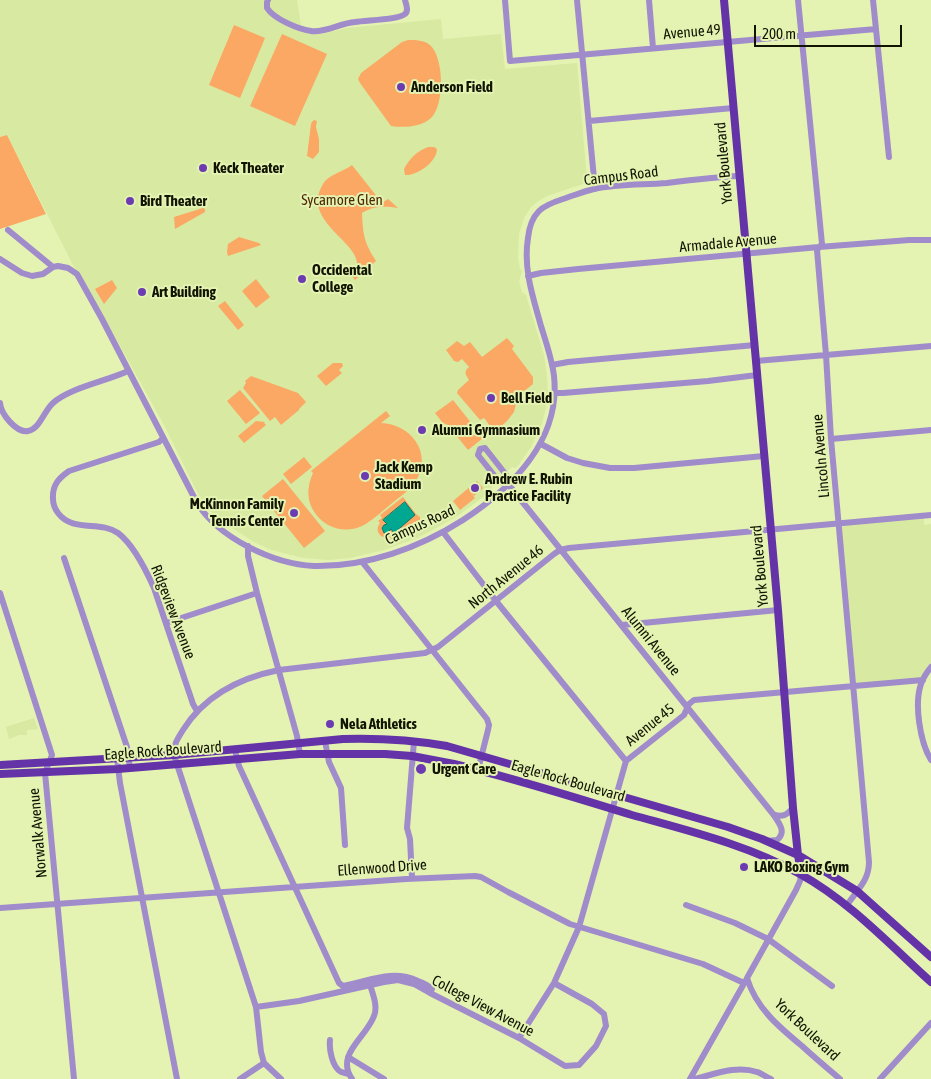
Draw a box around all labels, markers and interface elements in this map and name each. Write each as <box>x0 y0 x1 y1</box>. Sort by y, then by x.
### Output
scale bar <box>756 15 904 47</box>
street label: Avenue 49 <box>662 21 722 43</box>
text: 200 m <box>762 25 796 42</box>
place label: Anderson Field <box>411 78 493 96</box>
marker: Anderson Field <box>395 81 407 93</box>
street label: York Boulevard <box>711 121 737 205</box>
place label: Keck Theater <box>213 159 284 177</box>
marker: Keck Theater <box>197 162 209 174</box>
street label: Campus Road <box>583 163 659 189</box>
park label: Sycamore Glen <box>301 191 383 209</box>
place label: Bird Theater <box>140 192 207 210</box>
marker: Bird Theater <box>124 195 136 207</box>
street label: Armadale Avenue <box>678 230 778 256</box>
place label: Occidental College <box>312 261 372 296</box>
marker: Occidental College <box>296 273 308 285</box>
place label: Art Building <box>152 283 216 301</box>
marker: Art Building <box>136 286 148 298</box>
place label: Bell Field <box>501 389 552 407</box>
marker: Bell Field <box>485 392 497 404</box>
street label: Lincoln Avenue <box>808 413 834 499</box>
place label: Alumni Gymnasium <box>432 421 540 439</box>
marker: Alumni Gymnasium <box>416 424 428 436</box>
place label: Jack Kemp Stadium <box>375 458 433 493</box>
marker: Jack Kemp Stadium <box>359 470 371 482</box>
place label: Andrew E. Rubin Practice Facility <box>485 470 573 505</box>
marker: Andrew E. Rubin Practice Facility <box>469 482 481 494</box>
place label: McKinnon Family Tennis Center <box>190 495 284 530</box>
street label: Campus Road <box>382 501 458 549</box>
marker: McKinnon Family Tennis Center <box>288 507 300 519</box>
street label: York Boulevard <box>747 524 773 608</box>
street label: North Avenue 46 <box>465 541 547 613</box>
street label: Ridgeview Avenue <box>147 562 199 662</box>
street label: Alumni Avenue <box>618 603 684 679</box>
street label: Avenue 45 <box>622 700 678 750</box>
place label: Nela Athletics <box>340 715 417 733</box>
marker: Nela Athletics <box>324 718 336 730</box>
street label: Eagle Rock Boulevard <box>104 738 222 764</box>
street label: Eagle Rock Boulevard <box>509 756 627 806</box>
place label: Urgent Care <box>432 760 496 778</box>
marker: Urgent Care <box>414 762 428 776</box>
street label: Norwalk Avenue <box>25 787 51 879</box>
street label: Ellenwood Drive <box>337 856 427 880</box>
place label: LAKO Boxing Gym <box>754 858 849 876</box>
marker: LAKO Boxing Gym <box>738 861 750 873</box>
street label: College View Avenue <box>429 971 537 1041</box>
street label: York Boulevard <box>771 995 843 1065</box>

